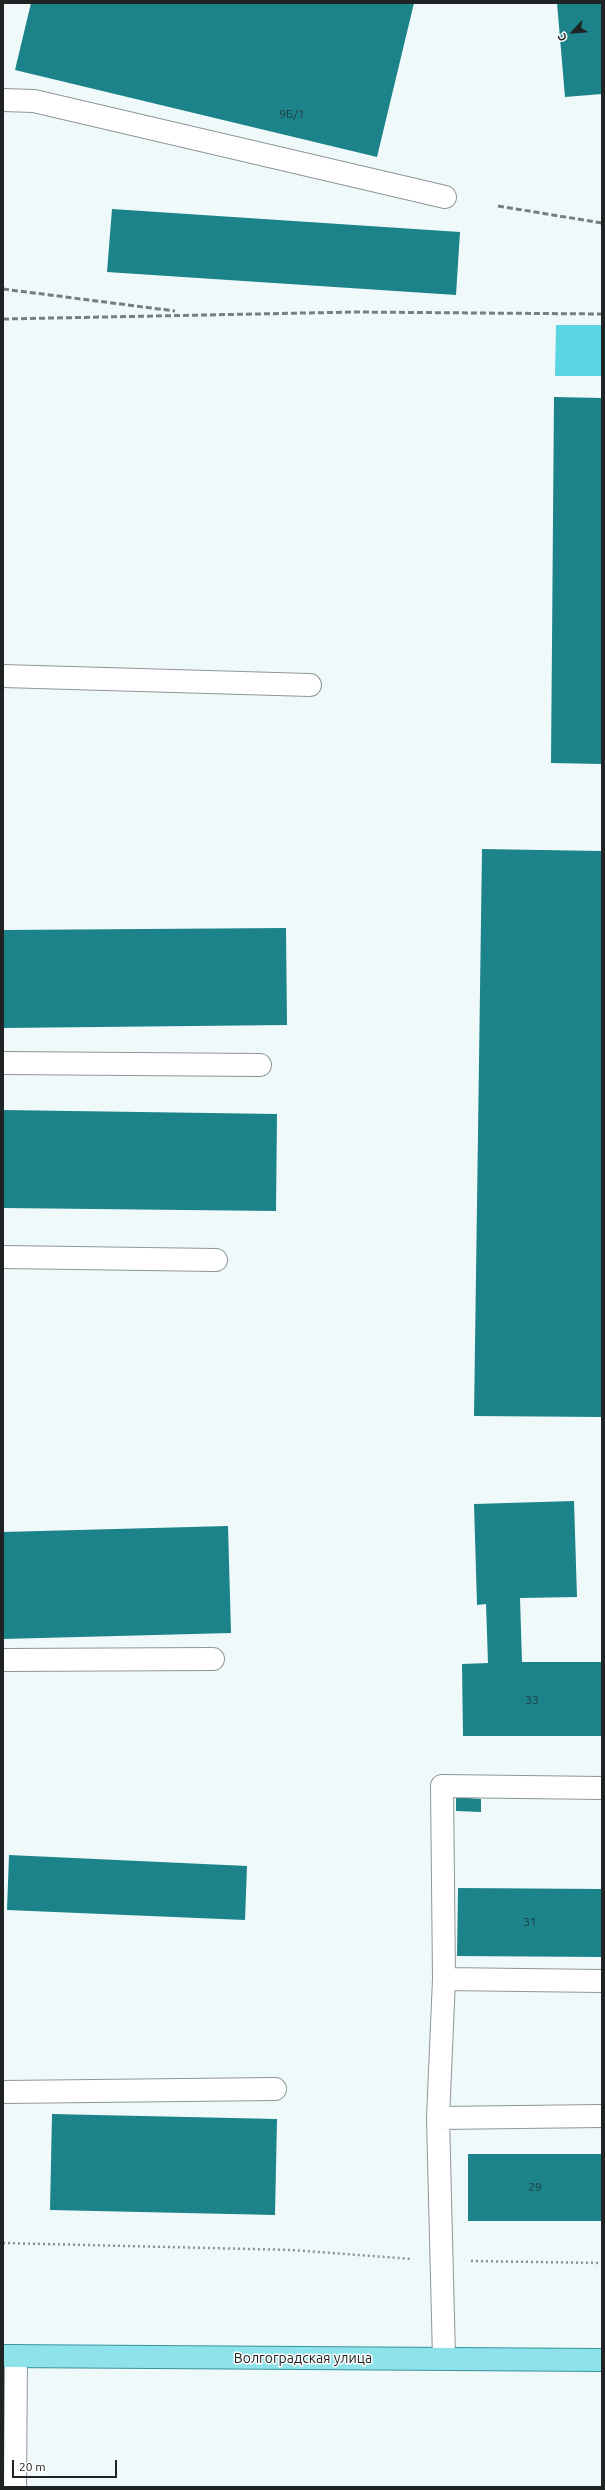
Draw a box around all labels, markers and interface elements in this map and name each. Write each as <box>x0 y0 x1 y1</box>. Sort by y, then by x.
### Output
north arrow <box>553 12 593 52</box>
text: С <box>555 31 569 43</box>
house number: 9Б/1 <box>279 107 305 121</box>
house number: 33 <box>525 1693 539 1707</box>
house number: 31 <box>523 1915 537 1929</box>
house number: 29 <box>528 2180 542 2194</box>
street label: Волгоградская улица <box>234 2350 372 2366</box>
scale bar <box>14 2452 119 2478</box>
text: 20 m <box>19 2460 46 2473</box>

